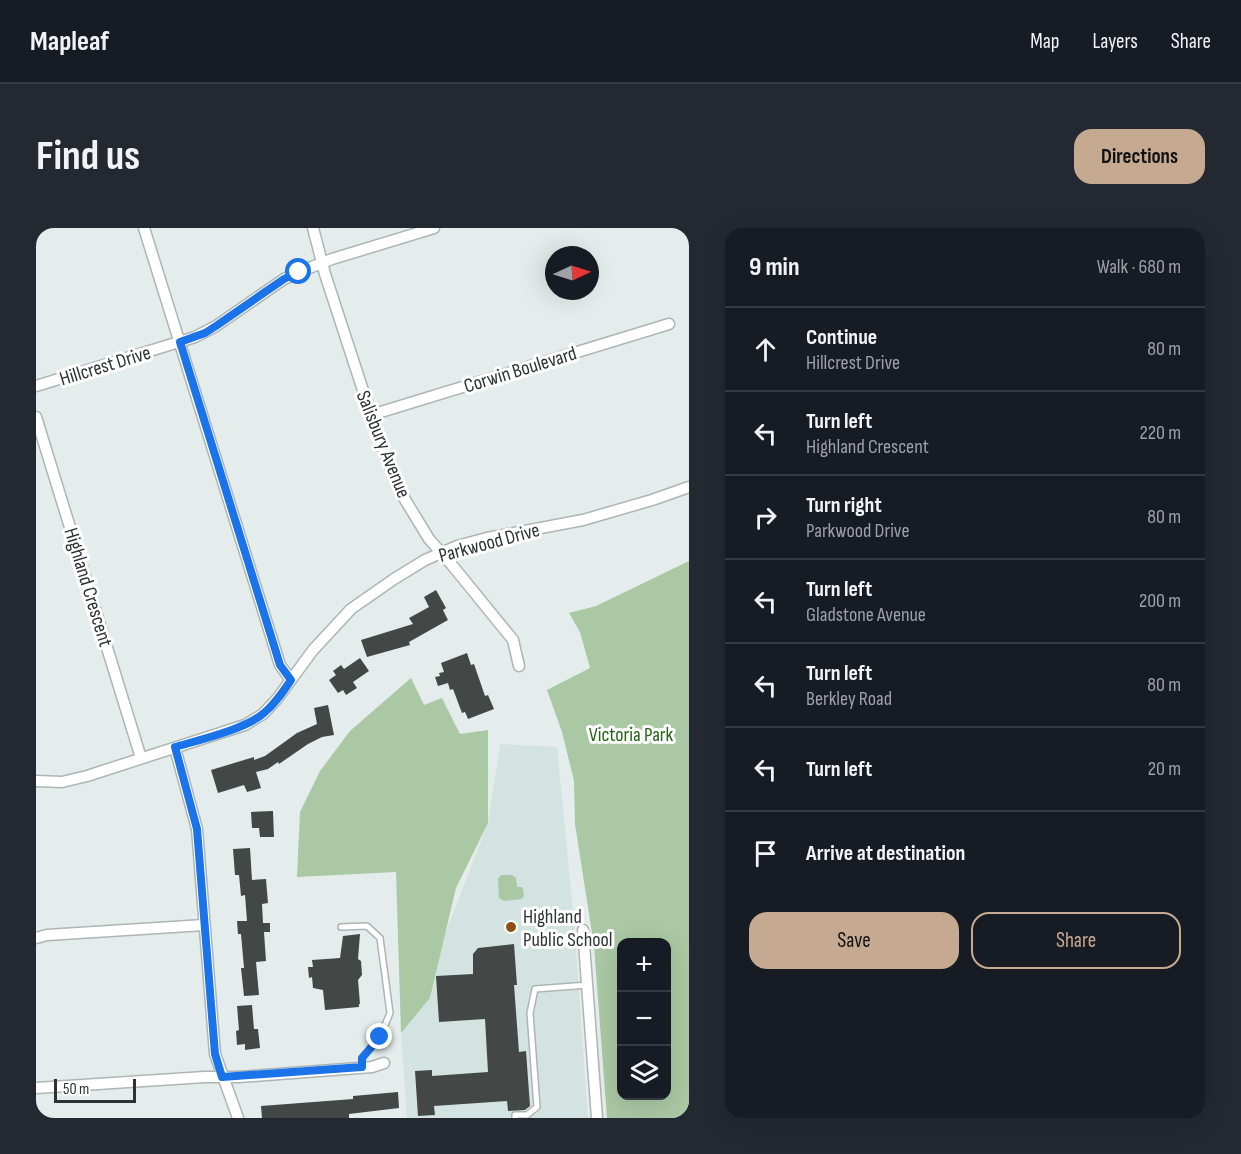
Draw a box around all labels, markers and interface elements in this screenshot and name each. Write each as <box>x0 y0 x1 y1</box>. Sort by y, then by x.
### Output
text: Mapleaf <box>30 25 109 58</box>
text: Map <box>1030 29 1059 54</box>
text: Layers <box>1092 29 1138 54</box>
text: Share <box>1171 29 1211 54</box>
button: Directions <box>1074 129 1205 184</box>
text: Find us <box>36 131 140 182</box>
north arrow <box>545 246 599 300</box>
text: 9 min <box>749 252 799 283</box>
text: Walk · 680 m <box>1097 255 1181 279</box>
route start <box>285 258 311 284</box>
text: Continue <box>806 324 877 351</box>
icon: ahead <box>749 333 782 366</box>
text: 80 m <box>1147 337 1181 361</box>
street label: Hillcrest Drive <box>57 341 154 391</box>
street label: Corwin Boulevard <box>461 341 580 398</box>
text: Hillcrest Drive <box>806 351 900 375</box>
street label: Salisbury Avenue <box>351 387 415 502</box>
text: Turn left <box>806 408 872 435</box>
icon: left <box>749 417 782 450</box>
text: 220 m <box>1140 421 1181 445</box>
text: Highland Crescent <box>806 435 929 459</box>
text: Turn right <box>806 492 882 519</box>
icon: right <box>749 501 782 534</box>
text: 80 m <box>1147 505 1181 529</box>
street label: Parkwood Drive <box>436 518 542 568</box>
text: Parkwood Drive <box>806 519 909 543</box>
street label: Highland Crescent <box>59 525 117 650</box>
text: Turn left <box>806 576 872 603</box>
icon: left <box>749 585 782 618</box>
text: 200 m <box>1139 589 1181 613</box>
text: Gladstone Avenue <box>806 603 926 627</box>
text: Turn left <box>806 660 872 687</box>
icon: left <box>749 669 782 702</box>
text: 80 m <box>1147 673 1181 697</box>
text: Berkley Road <box>806 687 892 711</box>
park label: Victoria Park <box>589 723 674 747</box>
icon: left <box>749 753 782 786</box>
text: Turn left <box>806 756 872 783</box>
text: 20 m <box>1148 757 1181 781</box>
icon: arrive <box>749 837 782 870</box>
text: Arrive at destination <box>806 840 965 867</box>
place label: Highland Public School <box>523 905 613 952</box>
button: Save <box>749 912 959 969</box>
button: Share <box>971 912 1181 969</box>
marker: Highland Public School <box>504 920 518 934</box>
map controls <box>617 938 671 1100</box>
button: + <box>617 938 671 992</box>
button: − <box>617 992 671 1046</box>
route end <box>366 1023 392 1049</box>
button: layers <box>617 1046 671 1100</box>
scale bar <box>54 1076 136 1104</box>
text: 50 m <box>63 1080 89 1099</box>

